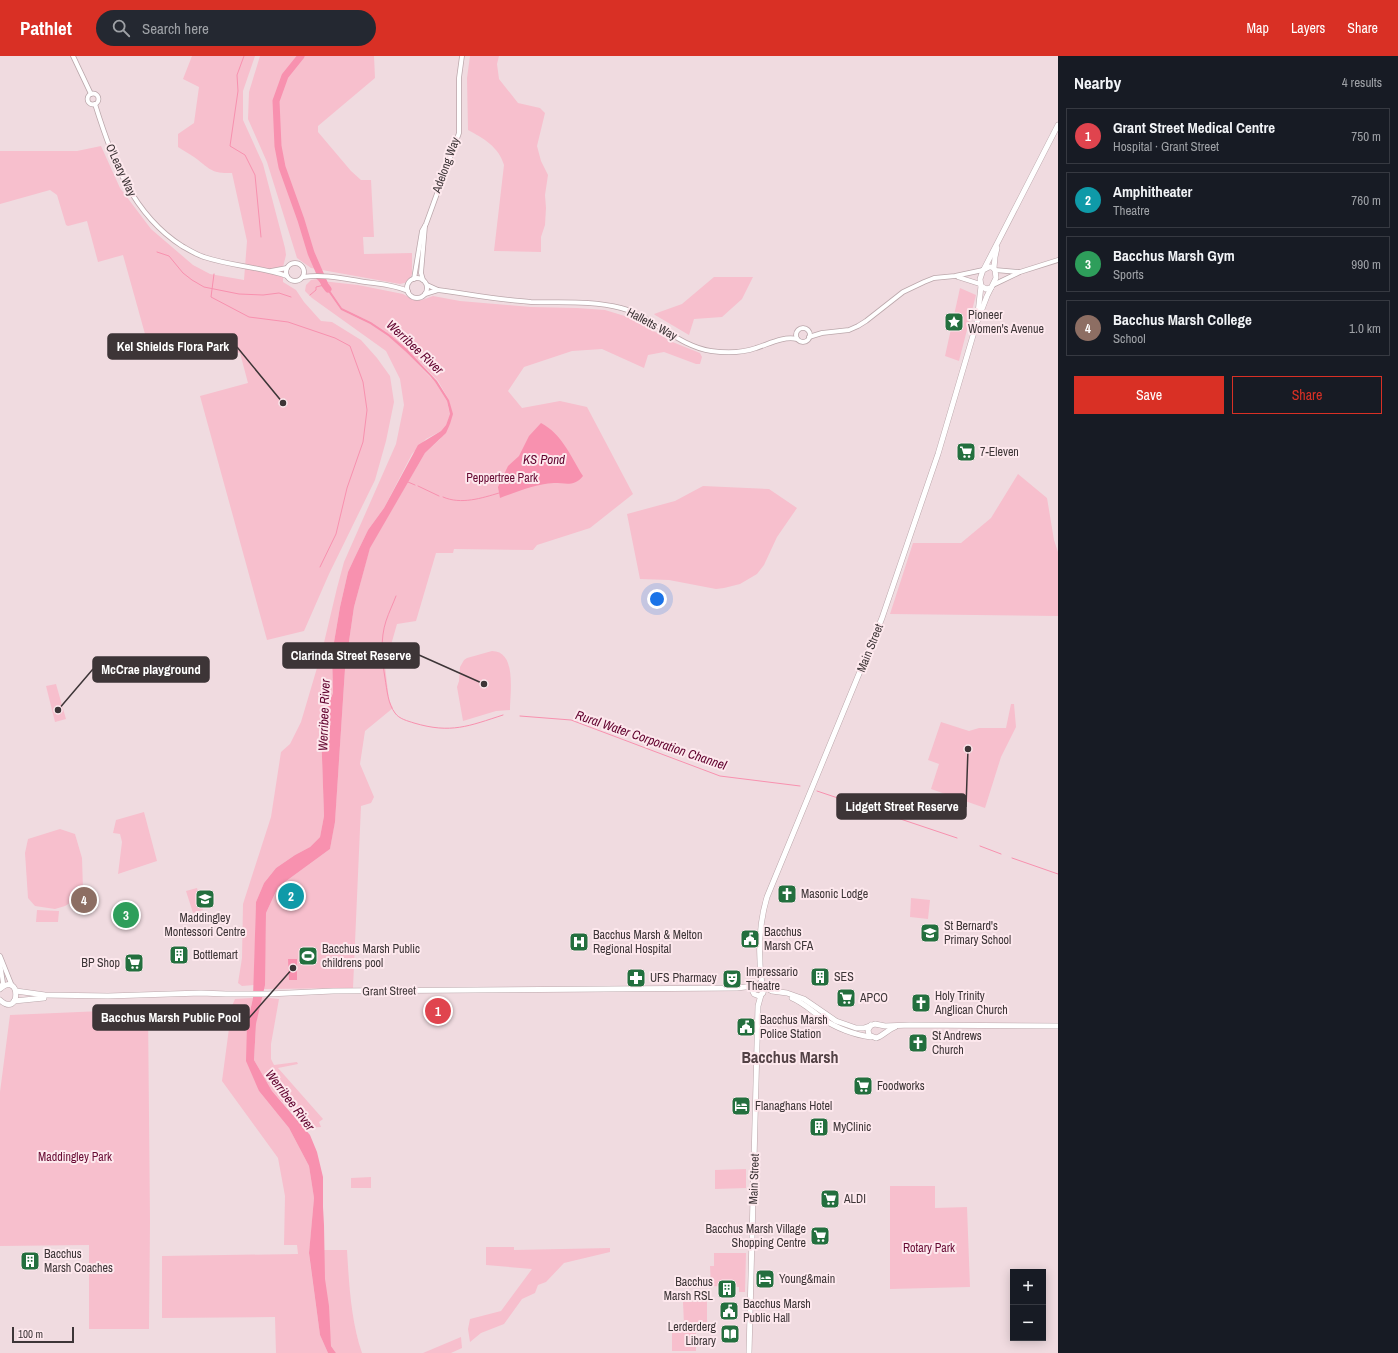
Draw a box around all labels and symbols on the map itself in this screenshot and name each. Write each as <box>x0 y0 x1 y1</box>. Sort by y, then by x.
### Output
street label: Adelong Way <box>428 135 463 196</box>
street label: O'Leary Way <box>102 141 140 199</box>
street label: Halletts Way <box>624 304 680 344</box>
place label: Pioneer Women's Avenue <box>968 307 1044 337</box>
place icon: Pioneer Women's Avenue <box>943 311 965 333</box>
water label: Werribee River <box>383 316 447 378</box>
callout: Kel Shields Flora Park <box>108 334 237 359</box>
text: Kel Shields Flora Park <box>117 338 229 355</box>
supermarket icon: 7-Eleven <box>955 441 977 463</box>
place label: 7-Eleven <box>980 444 1019 460</box>
water label: KS Pond <box>523 451 565 468</box>
park label: Peppertree Park <box>466 470 538 486</box>
your location <box>647 589 667 609</box>
street label: Main Street <box>853 621 887 675</box>
callout: Clarinda Street Reserve <box>283 643 419 668</box>
text: Clarinda Street Reserve <box>291 647 411 664</box>
callout: McCrae playground <box>93 657 209 682</box>
text: McCrae playground <box>101 661 201 678</box>
water label: Werribee River <box>314 678 334 751</box>
water label: Rural Water Corporation Channel <box>573 706 729 774</box>
callout: Lidgett Street Reserve <box>837 794 966 819</box>
text: Lidgett Street Reserve <box>845 798 959 815</box>
pin: 2 <box>278 881 304 911</box>
church icon: Masonic Lodge <box>776 883 798 905</box>
pin: 4 <box>71 885 97 915</box>
place label: Masonic Lodge <box>801 886 868 902</box>
school or university icon: Maddingley Montessori Centre <box>194 888 216 910</box>
pin: 3 <box>113 900 139 930</box>
place label: Maddingley Montessori Centre <box>165 910 245 940</box>
place label: St Bernard's Primary School <box>944 918 1011 948</box>
school or university icon: St Bernard's Primary School <box>919 922 941 944</box>
place label: Bacchus Marsh CFA <box>764 924 814 954</box>
place label: Bacchus Marsh & Melton Regional Hospital <box>593 927 702 957</box>
public building icon: Bacchus Marsh CFA <box>739 928 761 950</box>
hospital icon: Bacchus Marsh & Melton Regional Hospital <box>568 931 590 953</box>
place label: Bacchus Marsh Public childrens pool <box>322 941 420 971</box>
building icon: Bottlemart <box>168 944 190 966</box>
sports icon: Bacchus Marsh Public childrens pool <box>297 945 319 967</box>
place label: Bottlemart <box>193 947 238 963</box>
supermarket icon: BP Shop <box>123 952 145 974</box>
place label: BP Shop <box>81 955 120 971</box>
place label: Impressario Theatre <box>746 964 798 994</box>
building icon: SES <box>809 966 831 988</box>
pharmacy icon: UFS Pharmacy <box>625 967 647 989</box>
theatre icon: Impressario Theatre <box>721 968 743 990</box>
place label: SES <box>834 969 854 985</box>
place label: UFS Pharmacy <box>650 970 717 986</box>
street label: Grant Street <box>362 983 416 999</box>
supermarket icon: APCO <box>835 987 857 1009</box>
place label: Holy Trinity Anglican Church <box>934 988 1008 1018</box>
place label: APCO <box>859 990 888 1006</box>
church icon: Holy Trinity Anglican Church <box>910 992 932 1014</box>
pin: 1 <box>425 996 451 1026</box>
callout: Bacchus Marsh Public Pool <box>93 1005 249 1030</box>
text: Bacchus Marsh Public Pool <box>101 1009 241 1026</box>
place label: Bacchus Marsh Police Station <box>760 1012 828 1042</box>
public building icon: Bacchus Marsh Police Station <box>735 1016 757 1038</box>
place label: St Andrews Church <box>932 1028 982 1058</box>
church icon: St Andrews Church <box>907 1032 929 1054</box>
district label: Bacchus Marsh <box>742 1046 838 1068</box>
water label: Werribee River <box>262 1066 319 1134</box>
supermarket icon: Foodworks <box>852 1075 874 1097</box>
place label: Foodworks <box>877 1078 925 1094</box>
hotel icon: Flanaghans Hotel <box>730 1095 752 1117</box>
place label: Flanaghans Hotel <box>755 1098 832 1114</box>
building icon: MyClinic <box>808 1116 830 1138</box>
place label: MyClinic <box>833 1119 871 1135</box>
park label: Maddingley Park <box>38 1149 112 1165</box>
street label: Main Street <box>745 1153 763 1205</box>
supermarket icon: ALDI <box>819 1188 841 1210</box>
place label: ALDI <box>843 1191 866 1207</box>
place label: Bacchus Marsh Village Shopping Centre <box>706 1221 806 1251</box>
supermarket icon: Bacchus Marsh Village Shopping Centre <box>809 1225 831 1247</box>
park label: Rotary Park <box>903 1240 955 1256</box>
place label: Bacchus Marsh Coaches <box>44 1246 113 1276</box>
building icon: Bacchus Marsh Coaches <box>19 1250 41 1272</box>
hotel icon: Young&main <box>754 1268 776 1290</box>
place label: Young&main <box>779 1271 835 1287</box>
place label: Bacchus Marsh RSL <box>664 1274 714 1304</box>
building icon: Bacchus Marsh RSL <box>716 1278 738 1300</box>
place label: Bacchus Marsh Public Hall <box>743 1296 811 1326</box>
public building icon: Bacchus Marsh Public Hall <box>718 1300 740 1322</box>
place label: Lerderderg Library <box>668 1319 717 1349</box>
library icon: Lerderderg Library <box>719 1323 741 1345</box>
scale bar <box>12 1325 74 1344</box>

